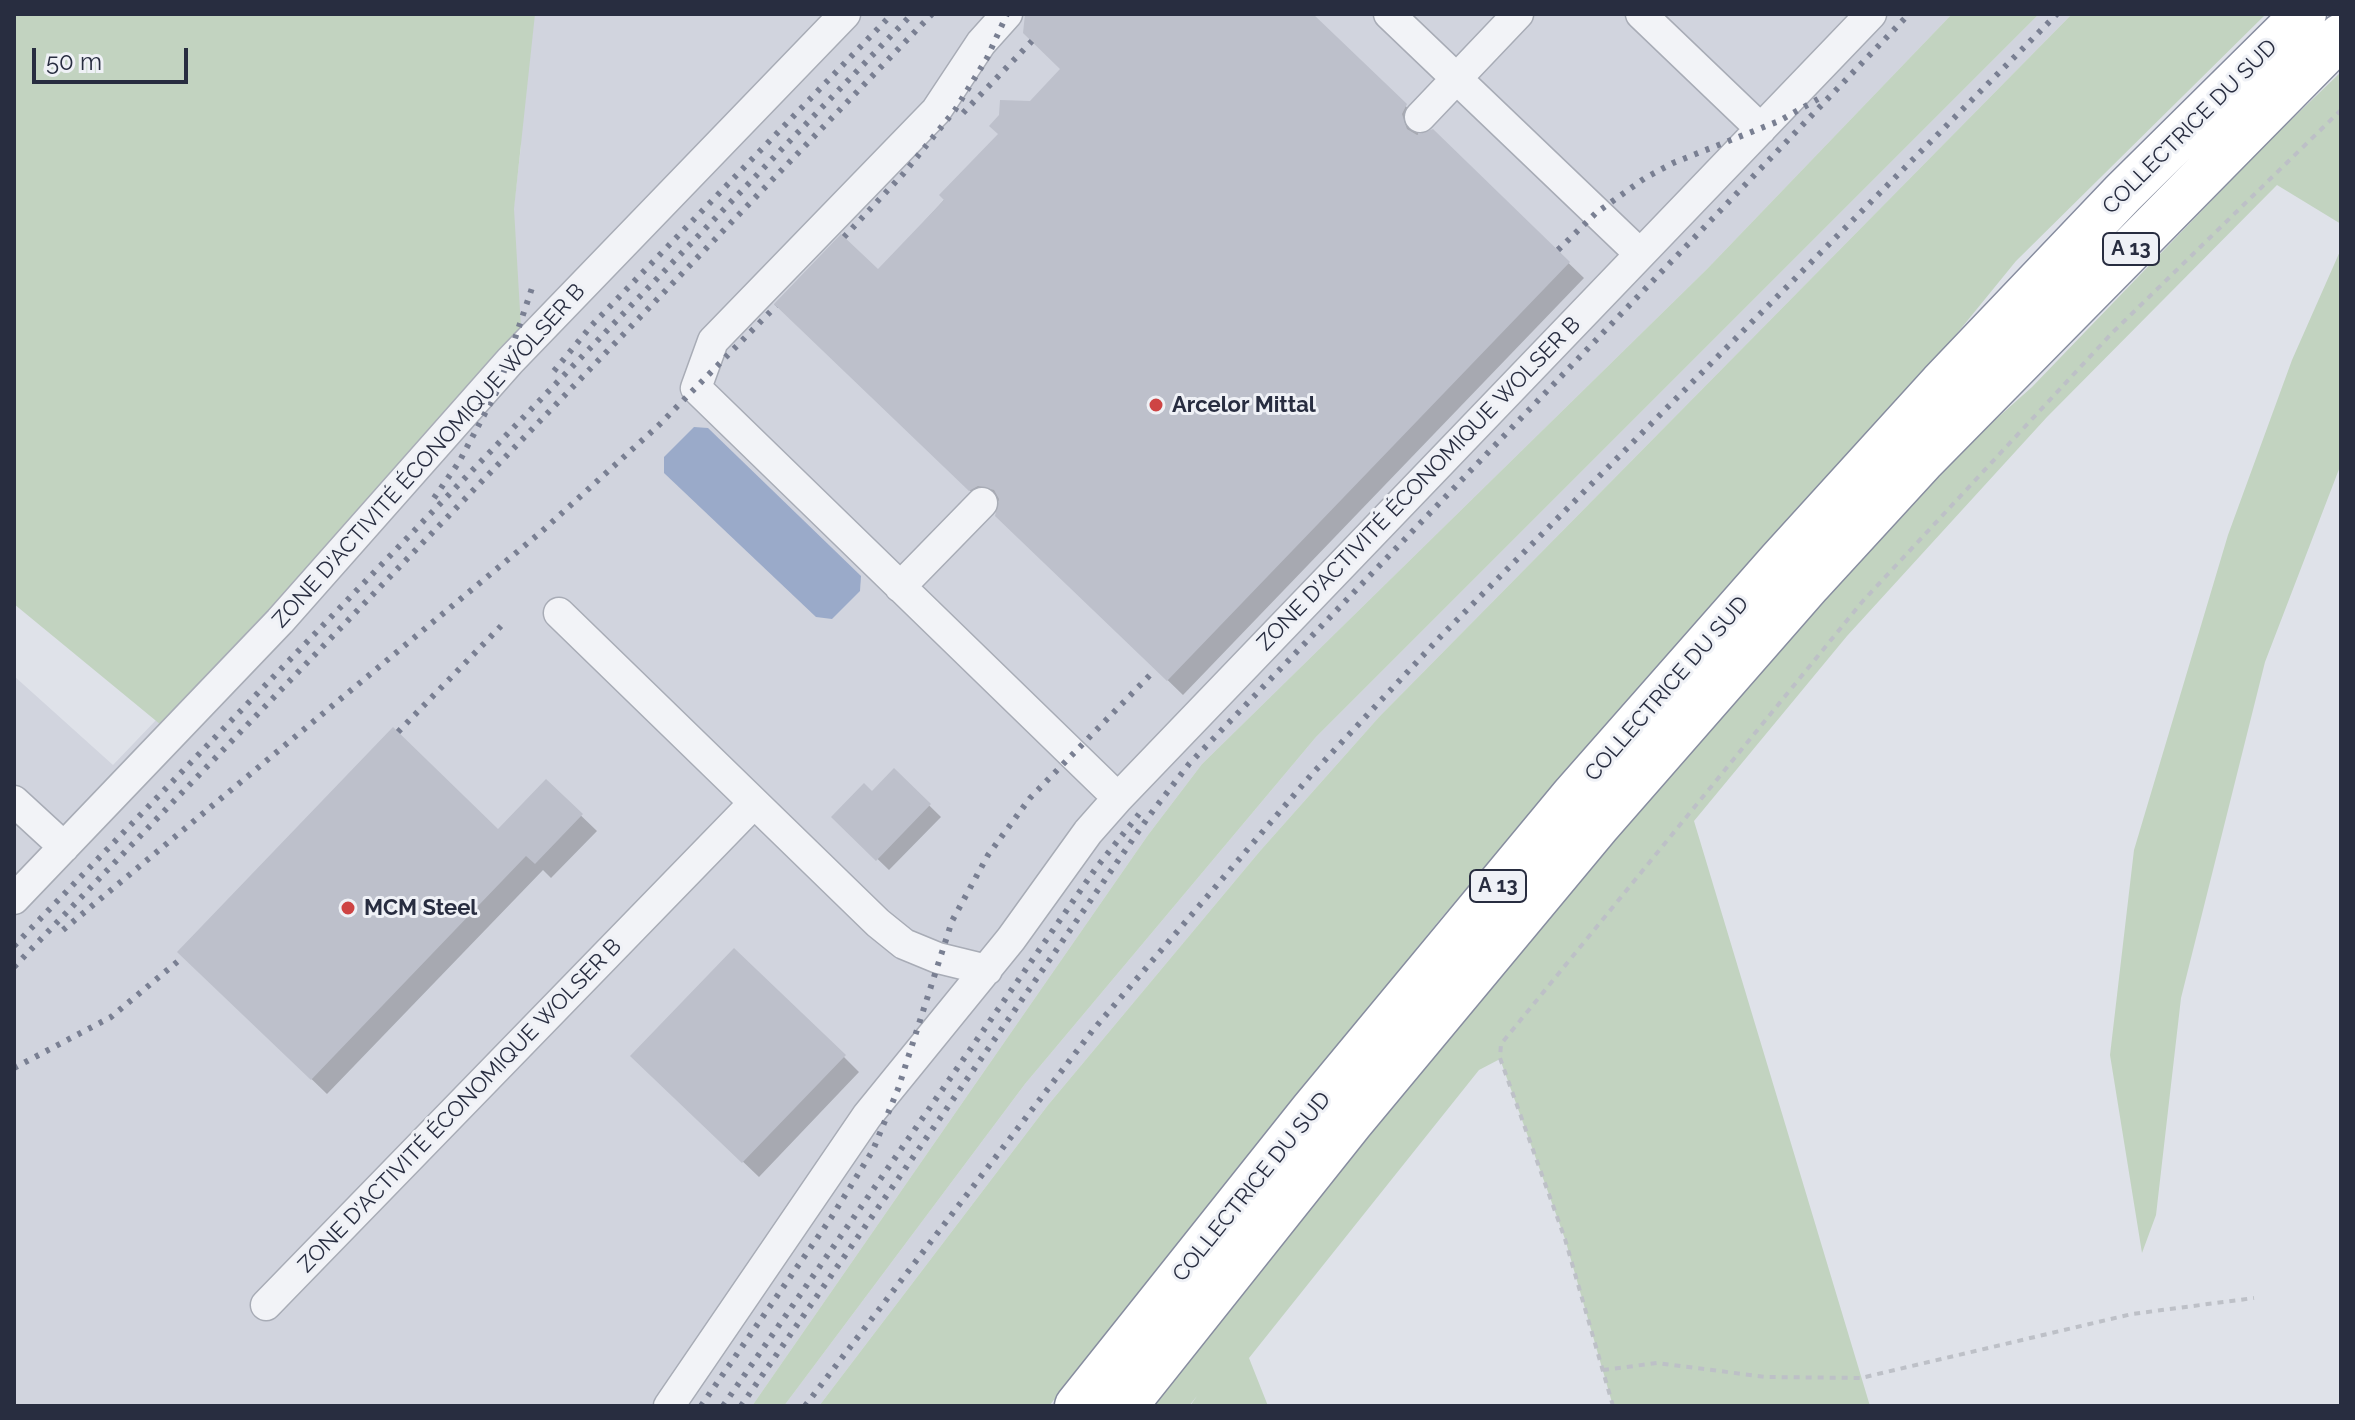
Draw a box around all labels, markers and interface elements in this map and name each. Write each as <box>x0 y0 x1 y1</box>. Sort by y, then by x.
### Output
scale bar <box>36 32 192 82</box>
street label: COLLECTRICE DU SUD <box>2097 34 2283 220</box>
text: 50 m <box>46 47 102 76</box>
road number: A 13 <box>2103 233 2159 265</box>
street label: ZONE D'ACTIVITÉ ÉCONOMIQUE WOLSER B <box>267 279 591 633</box>
street label: ZONE D'ACTIVITÉ ÉCONOMIQUE WOLSER B <box>1252 312 1586 656</box>
place label: Arcelor Mittal <box>1172 392 1316 418</box>
marker: Arcelor Mittal <box>1147 396 1165 414</box>
street label: COLLECTRICE DU SUD <box>1580 591 1754 787</box>
road number: A 13 <box>1470 870 1526 902</box>
place label: MCM Steel <box>364 895 477 921</box>
marker: MCM Steel <box>339 899 357 917</box>
street label: ZONE D'ACTIVITÉ ÉCONOMIQUE WOLSER B <box>293 934 627 1278</box>
street label: COLLECTRICE DU SUD <box>1167 1087 1337 1287</box>

